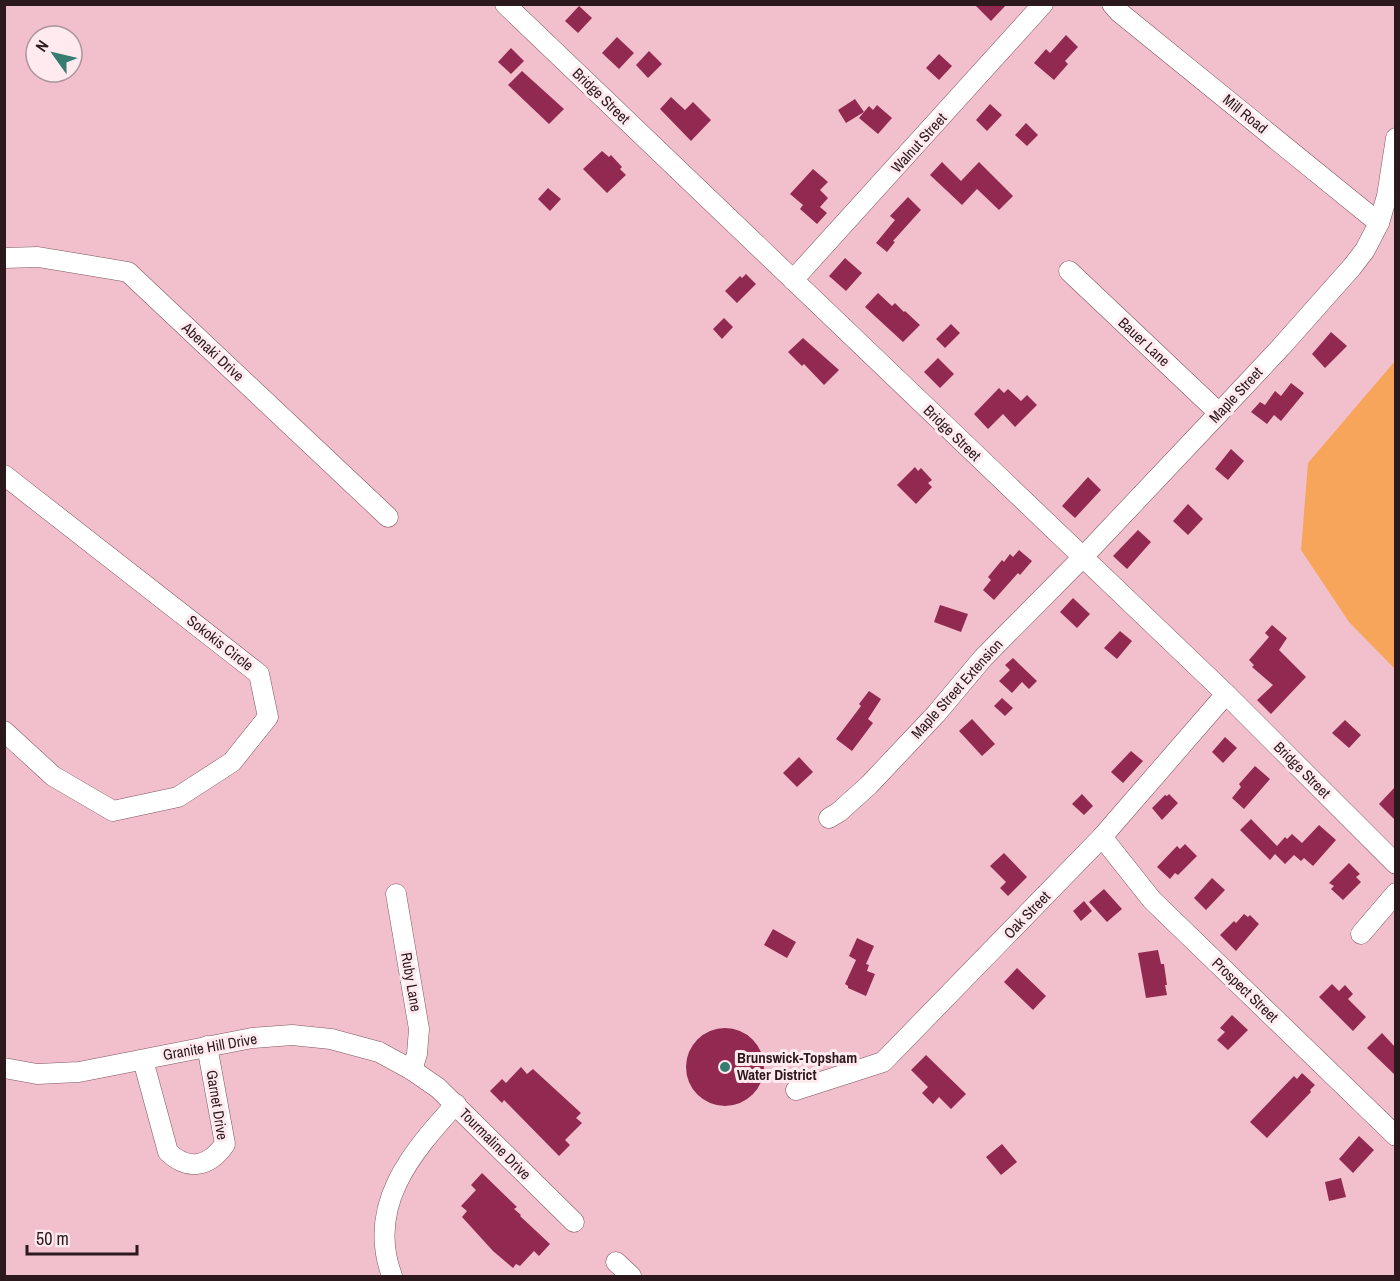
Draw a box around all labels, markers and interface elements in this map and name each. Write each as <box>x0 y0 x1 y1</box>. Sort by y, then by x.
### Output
north arrow <box>24 24 84 84</box>
text: N <box>30 36 53 56</box>
street label: Bridge Street <box>568 63 635 129</box>
street label: Mill Road <box>1219 89 1272 138</box>
street label: Walnut Street <box>886 108 952 177</box>
street label: Bauer Lane <box>1114 312 1175 371</box>
street label: Abenaki Drive <box>177 317 249 386</box>
street label: Maple Street <box>1204 362 1267 427</box>
street label: Bridge Street <box>919 400 986 466</box>
street label: Sokokis Circle <box>183 610 258 675</box>
street label: Maple Street Extension <box>906 634 1007 743</box>
street label: Bridge Street <box>1269 737 1336 803</box>
street label: Oak Street <box>999 886 1055 943</box>
street label: Ruby Lane <box>396 951 427 1013</box>
street label: Prospect Street <box>1208 953 1284 1027</box>
street label: Granite Hill Drive <box>161 1028 259 1065</box>
place label: Brunswick-Topsham Water District <box>737 1047 857 1085</box>
marker: Brunswick-Topsham Water District <box>718 1060 732 1074</box>
street label: Garnet Drive <box>202 1069 233 1141</box>
street label: Tourmaline Drive <box>455 1103 536 1184</box>
scale bar <box>27 1218 136 1256</box>
text: 50 m <box>36 1226 69 1251</box>

